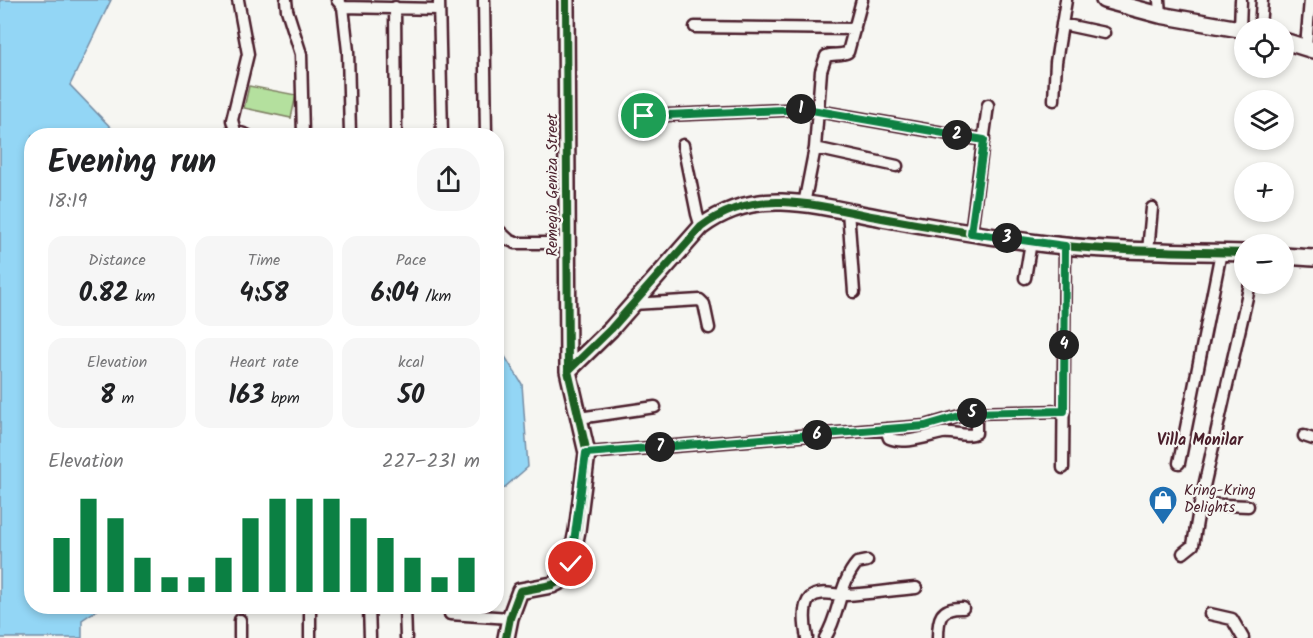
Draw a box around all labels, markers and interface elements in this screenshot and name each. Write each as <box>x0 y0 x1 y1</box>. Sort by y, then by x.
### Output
map controls <box>1234 18 1294 294</box>
button: locate <box>1234 18 1294 78</box>
pin <box>618 90 669 141</box>
button: layers <box>1234 90 1294 150</box>
pin: 1 <box>786 94 816 124</box>
text: 1 <box>799 96 803 121</box>
icon: arrive <box>627 99 660 132</box>
street label: Remegio Geniza Street <box>541 113 565 256</box>
pin: 2 <box>942 120 972 150</box>
text: 2 <box>952 122 962 147</box>
text: Evening run <box>48 137 216 190</box>
button: share <box>417 148 480 211</box>
button: + <box>1234 162 1294 222</box>
text: 18:19 <box>48 186 87 218</box>
pin: 3 <box>992 223 1022 253</box>
text: 3 <box>1003 225 1011 250</box>
button: − <box>1234 234 1294 294</box>
text: Distance <box>88 248 146 273</box>
text: Time <box>248 248 280 273</box>
text: Pace <box>396 248 426 273</box>
text: 0.82 <box>79 273 129 315</box>
text: 4:58 <box>239 273 289 315</box>
text: 6:04 <box>371 273 419 315</box>
text: km <box>129 284 155 309</box>
text: /km <box>419 284 451 309</box>
pin: 4 <box>1049 330 1079 360</box>
text: 4 <box>1060 332 1068 357</box>
text: Elevation <box>87 350 147 375</box>
text: Heart rate <box>229 350 299 375</box>
text: kcal <box>398 350 424 375</box>
text: 8 <box>100 375 115 417</box>
text: 163 <box>228 375 264 417</box>
text: 50 <box>398 375 424 417</box>
text: m <box>115 386 134 411</box>
text: bpm <box>264 386 300 411</box>
pin: 5 <box>957 398 987 428</box>
text: 5 <box>968 400 976 425</box>
pin: 6 <box>802 420 832 450</box>
text: 6 <box>813 422 821 447</box>
district label: Villa Monilar <box>1157 428 1244 453</box>
pin: 7 <box>645 432 675 462</box>
text: 7 <box>656 434 664 459</box>
text: Elevation <box>48 446 124 478</box>
text: 227–231 m <box>382 446 480 478</box>
place label: Kring-Kring Delights <box>1184 479 1256 520</box>
shop icon: Kring-Kring Delights <box>1147 484 1179 526</box>
pin <box>545 538 596 589</box>
icon: check <box>554 547 587 580</box>

